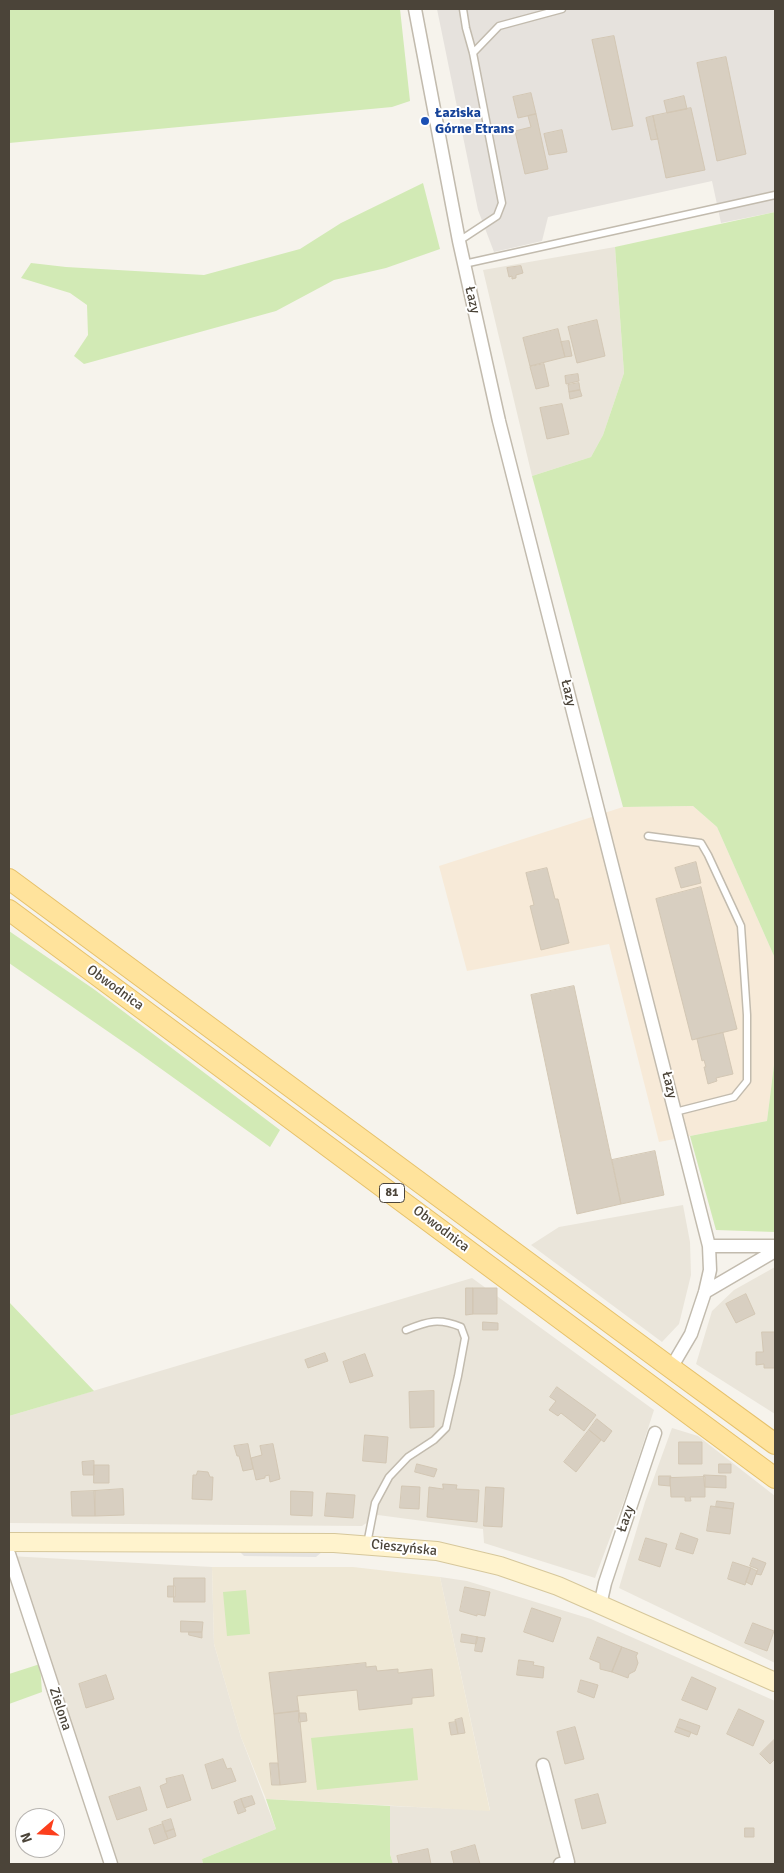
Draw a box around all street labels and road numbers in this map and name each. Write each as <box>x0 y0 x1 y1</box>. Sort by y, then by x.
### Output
street label: Łazy <box>461 285 483 315</box>
street label: Łazy <box>557 678 579 708</box>
street label: Obwodnica <box>83 962 147 1014</box>
street label: Łazy <box>658 1070 680 1100</box>
road number: 81 <box>380 1184 404 1202</box>
street label: Obwodnica <box>409 1202 473 1256</box>
street label: Łazy <box>614 1503 638 1535</box>
street label: Cieszyńska <box>370 1536 438 1560</box>
street label: Zielona <box>45 1685 75 1733</box>

